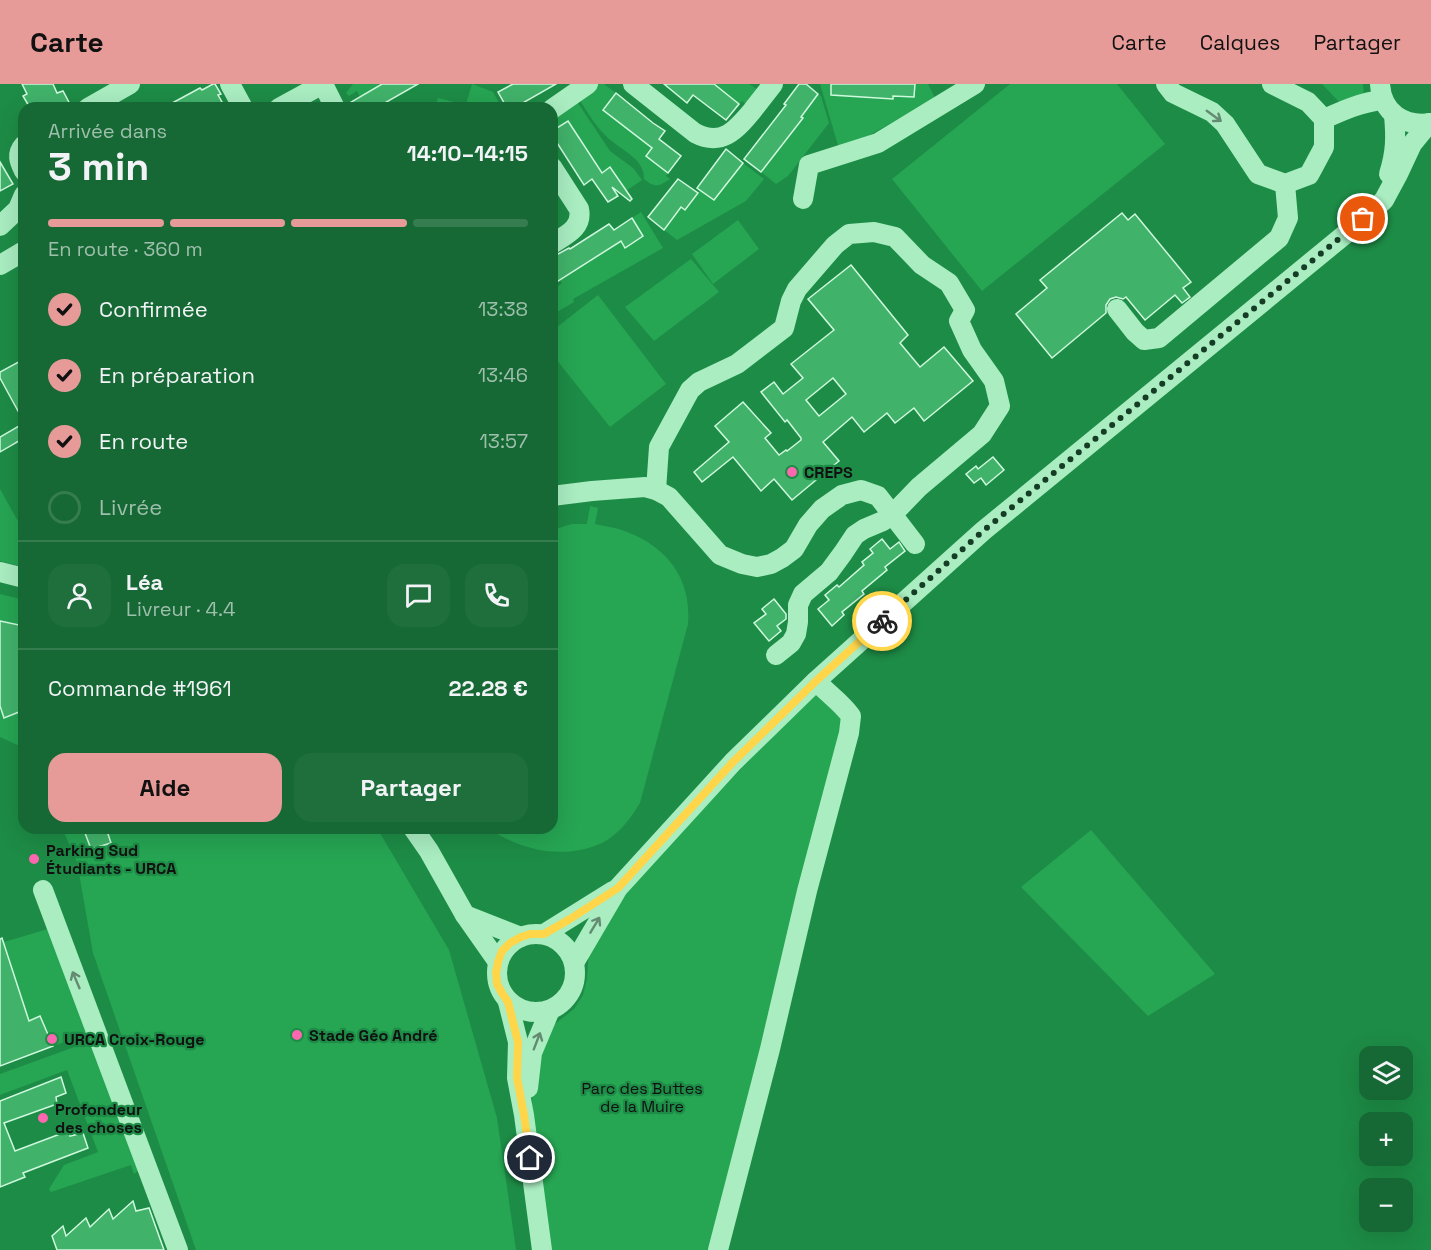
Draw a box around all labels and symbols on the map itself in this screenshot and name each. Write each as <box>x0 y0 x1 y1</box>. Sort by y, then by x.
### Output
one-way arrow <box>1206 109 1222 122</box>
pin <box>1337 193 1388 244</box>
place label: CREPS <box>804 462 853 483</box>
marker: CREPS <box>785 465 799 479</box>
courier <box>852 591 912 651</box>
place label: Parking Sud Étudiants - URCA <box>46 840 176 879</box>
marker: Parking Sud Étudiants - URCA <box>27 852 41 866</box>
one-way arrow <box>590 917 602 934</box>
one-way arrow <box>70 971 81 989</box>
place label: Stade Géo André <box>309 1025 438 1046</box>
marker: Stade Géo André <box>290 1028 304 1042</box>
place label: URCA Croix-Rouge <box>64 1029 204 1050</box>
marker: URCA Croix-Rouge <box>45 1032 59 1046</box>
one-way arrow <box>532 1032 543 1051</box>
park label: Parc des Buttes de la Muire <box>581 1078 703 1117</box>
place label: Profondeur des choses <box>55 1099 142 1138</box>
marker: Profondeur des choses <box>36 1111 50 1125</box>
pin <box>504 1132 555 1183</box>

